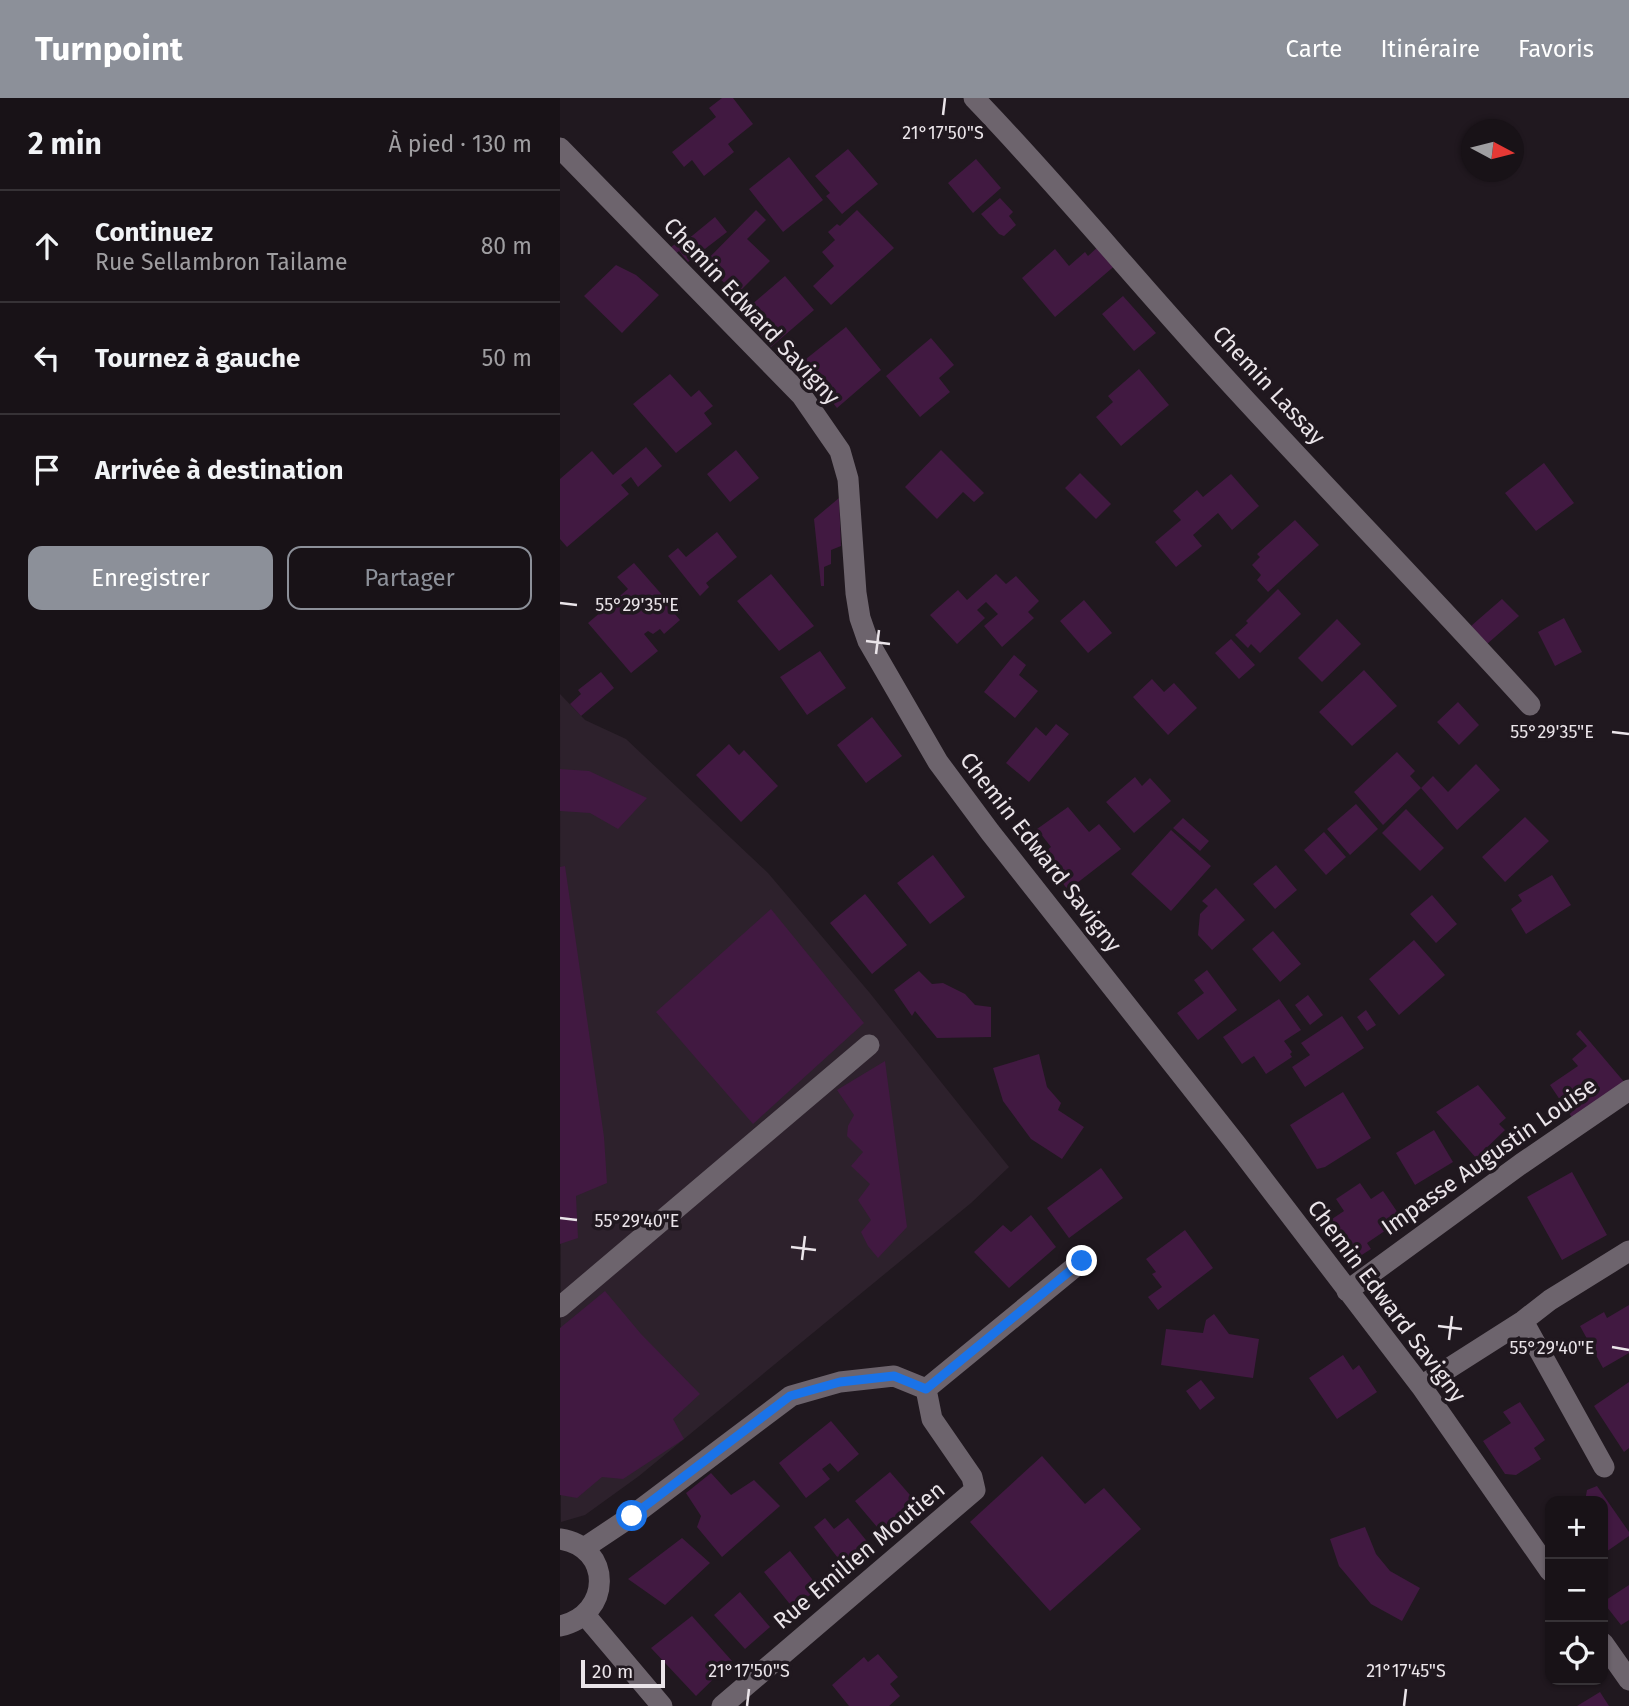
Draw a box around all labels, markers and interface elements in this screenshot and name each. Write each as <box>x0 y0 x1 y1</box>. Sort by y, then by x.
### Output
text: Turnpoint <box>35 29 183 69</box>
text: Carte <box>1286 35 1342 63</box>
text: Itinéraire <box>1380 35 1480 63</box>
text: Favoris <box>1518 35 1594 63</box>
north arrow <box>1461 119 1524 182</box>
text: 21°17'50"S <box>902 122 984 144</box>
text: 2 min <box>28 126 102 162</box>
text: À pied · 130 m <box>389 130 532 158</box>
street label: Chemin Edward Savigny <box>658 212 847 411</box>
text: Continuez <box>95 217 213 248</box>
icon: ahead <box>28 227 66 265</box>
text: 80 m <box>481 232 532 260</box>
text: Rue Sellambron Tailame <box>95 248 348 276</box>
street label: Chemin Lassay <box>1207 320 1332 451</box>
icon: left <box>28 339 66 377</box>
text: Tournez à gauche <box>95 343 300 374</box>
text: 50 m <box>482 344 532 372</box>
icon: arrive <box>28 451 66 489</box>
text: Arrivée à destination <box>95 455 344 486</box>
button: Enregistrer <box>28 546 273 610</box>
button: Partager <box>287 546 532 610</box>
text: 55°29'35"E <box>595 594 679 616</box>
text: 55°29'35"E <box>1510 721 1594 743</box>
street label: Chemin Edward Savigny <box>954 746 1128 958</box>
street label: Impasse Augustin Louise <box>1376 1071 1602 1241</box>
street label: Chemin Edward Savigny <box>1302 1194 1473 1408</box>
text: 55°29'40"E <box>595 1210 679 1232</box>
route end <box>1066 1245 1097 1276</box>
text: 55°29'40"E <box>1510 1337 1594 1359</box>
street label: Rue Emilien Moutien <box>768 1475 950 1635</box>
map controls <box>1545 1496 1608 1685</box>
button: + <box>1545 1496 1608 1559</box>
route start <box>616 1500 647 1531</box>
button: − <box>1545 1559 1608 1622</box>
button: locate <box>1545 1622 1608 1685</box>
scale bar <box>581 1657 665 1689</box>
text: 20 m <box>592 1660 633 1683</box>
text: 21°17'50"S <box>708 1660 790 1682</box>
text: 21°17'45"S <box>1366 1660 1446 1682</box>

